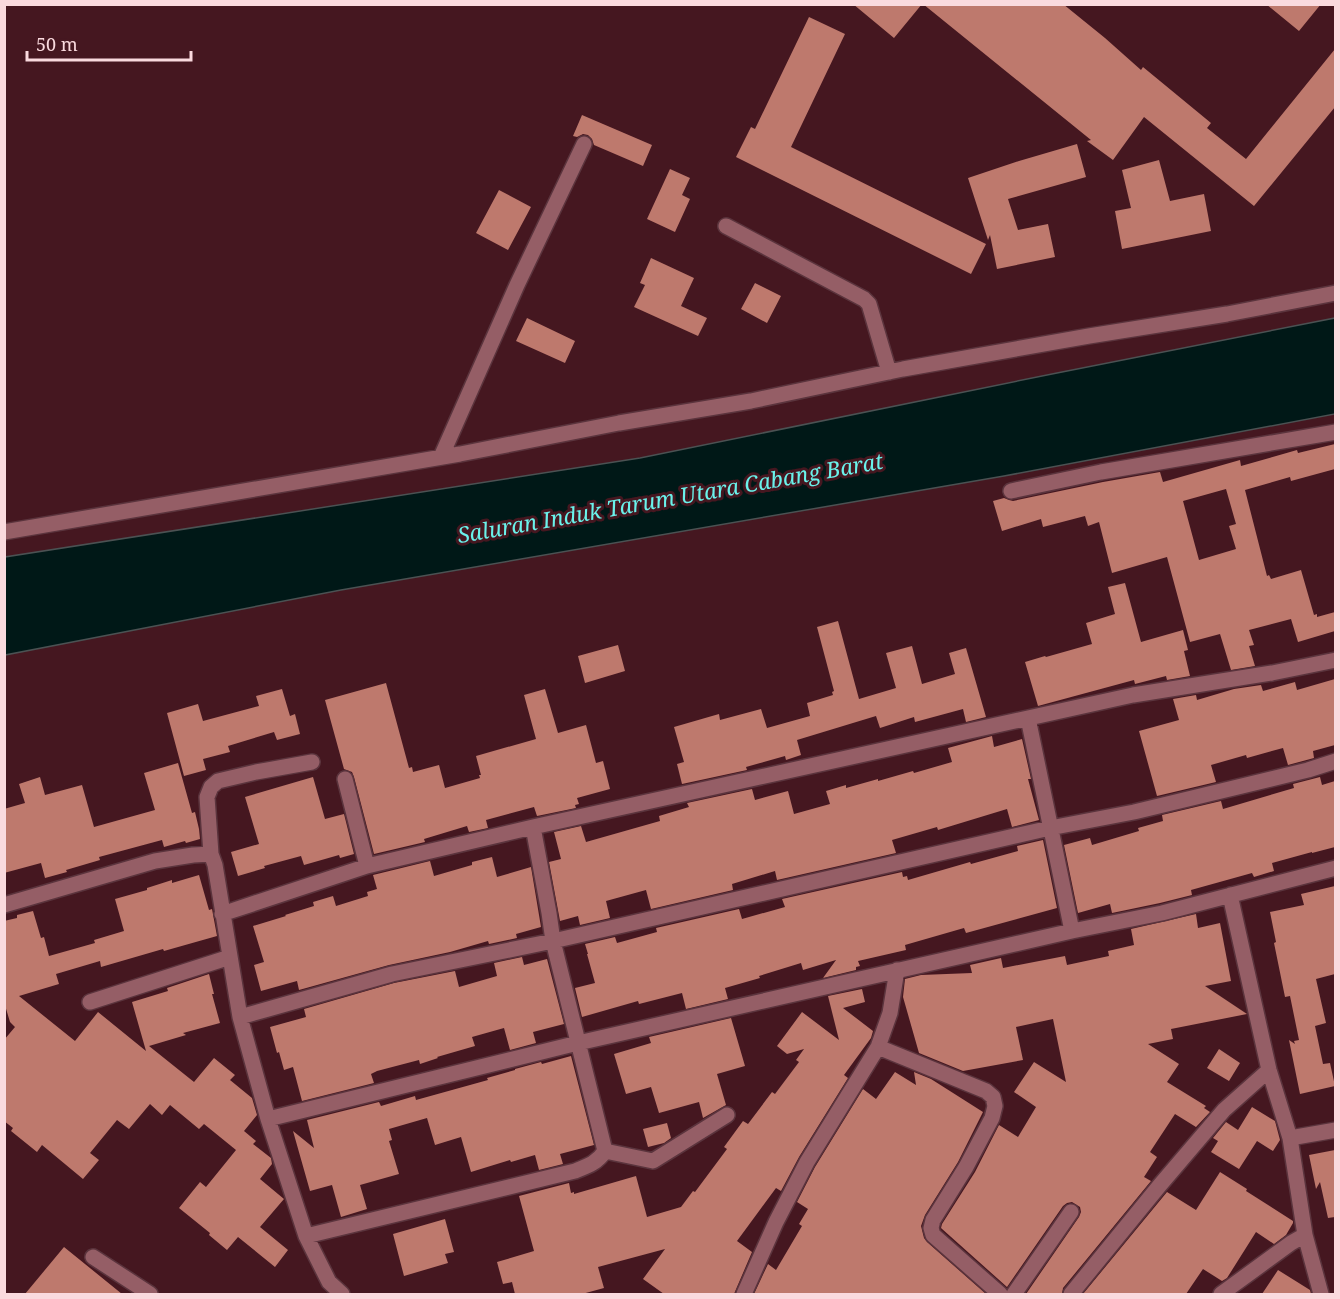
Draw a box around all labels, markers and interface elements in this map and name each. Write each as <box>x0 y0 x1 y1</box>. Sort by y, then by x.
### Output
scale bar <box>27 24 190 62</box>
text: 50 m <box>36 32 78 56</box>
water label: Saluran Induk Tarum Utara Cabang Barat <box>455 445 886 549</box>

